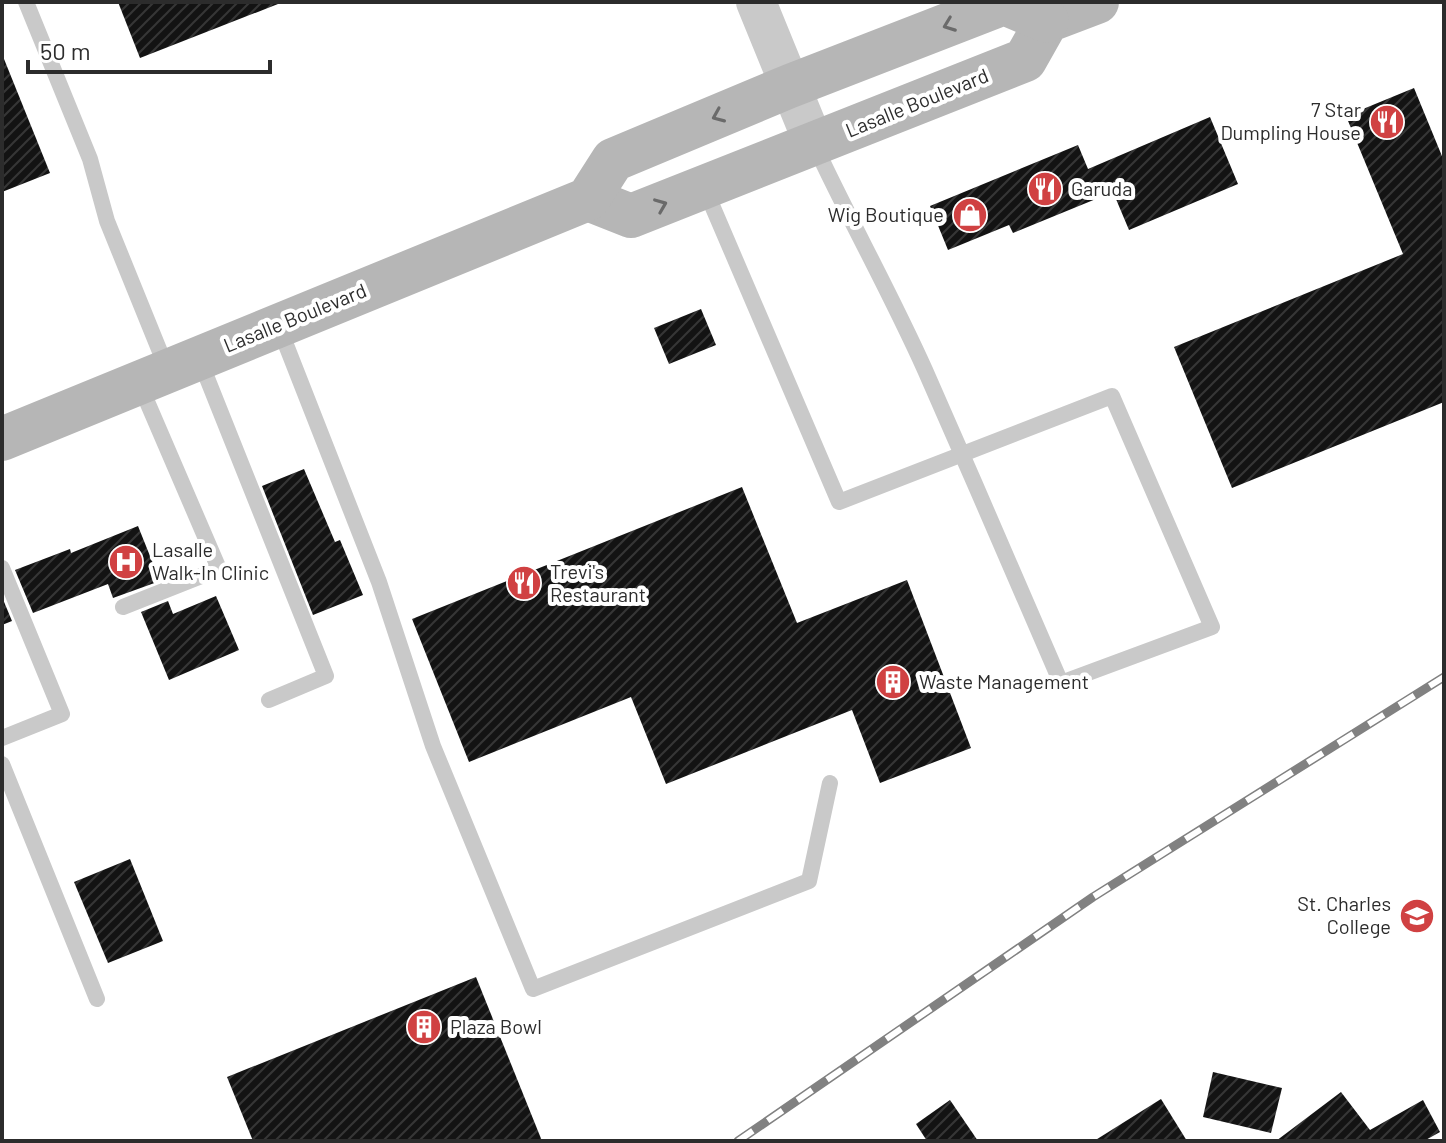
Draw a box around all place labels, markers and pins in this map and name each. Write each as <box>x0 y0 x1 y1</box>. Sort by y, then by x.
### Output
place label: 7 Star Dumpling House <box>1220 97 1361 144</box>
restaurant icon: 7 Star Dumpling House <box>1368 103 1406 141</box>
restaurant icon: Garuda <box>1026 170 1064 208</box>
place label: Garuda <box>1071 176 1132 200</box>
shop icon: Wig Boutique <box>951 196 989 234</box>
place label: Wig Boutique <box>828 202 944 226</box>
place label: Lasalle Walk-In Clinic <box>152 537 269 584</box>
hospital icon: Lasalle Walk-In Clinic <box>107 543 145 581</box>
place label: Trevi's Restaurant <box>550 559 646 606</box>
restaurant icon: Trevi's Restaurant <box>505 564 543 602</box>
building icon: Waste Management <box>874 663 912 701</box>
place label: Waste Management <box>919 669 1089 693</box>
place label: St. Charles College <box>1297 891 1391 938</box>
school or university icon: St. Charles College <box>1398 897 1436 935</box>
building icon: Plaza Bowl <box>405 1008 443 1046</box>
place label: Plaza Bowl <box>450 1014 542 1038</box>

